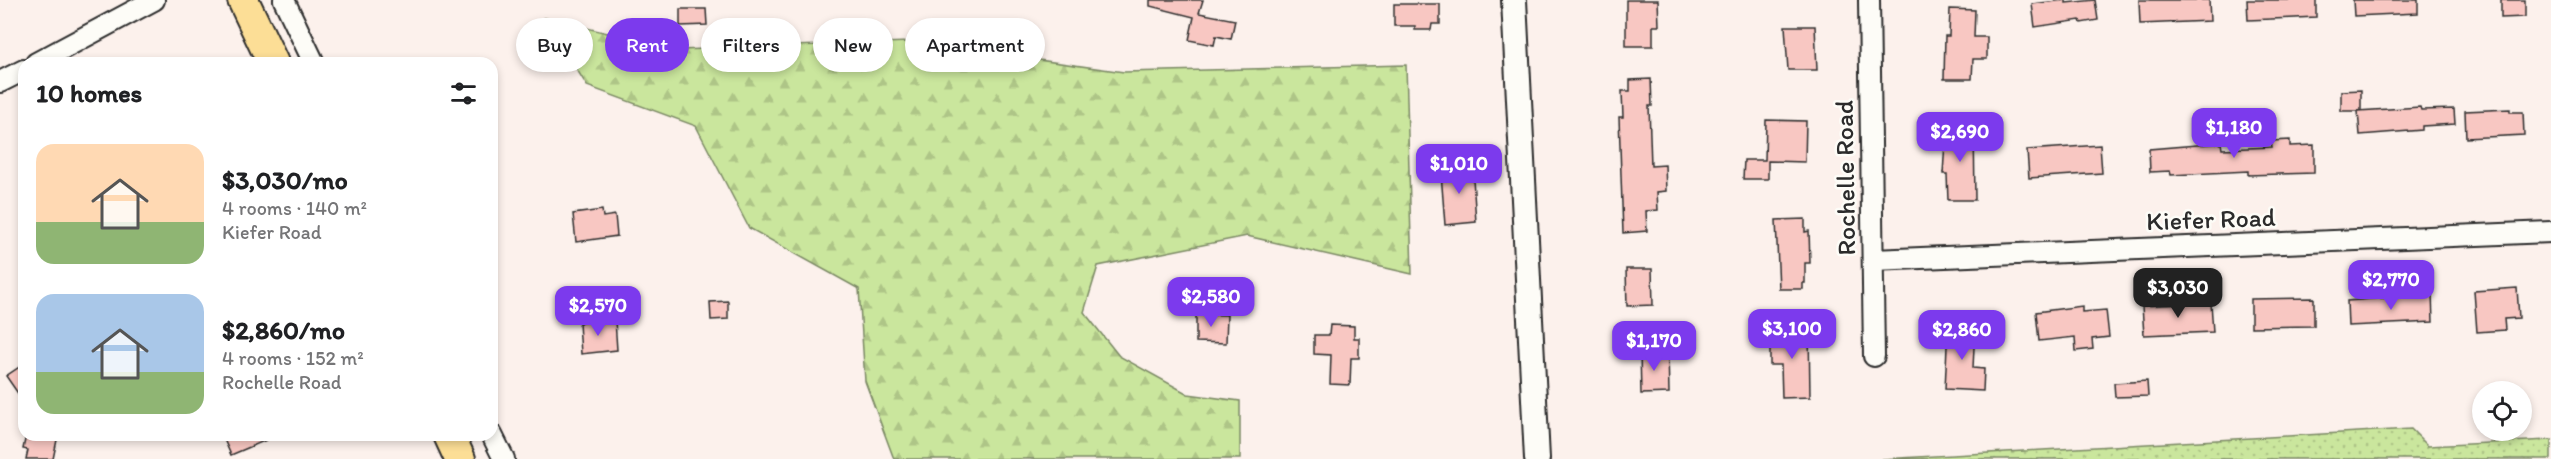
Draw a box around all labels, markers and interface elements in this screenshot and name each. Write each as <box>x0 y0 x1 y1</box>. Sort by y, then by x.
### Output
chip: Buy <box>516 18 593 72</box>
chip: Rent <box>605 18 689 72</box>
chip: Filters <box>701 18 801 72</box>
chip: New <box>813 18 893 72</box>
chip: Apartment <box>905 18 1045 72</box>
text: 10 homes <box>36 77 142 109</box>
icon: filters <box>447 77 480 110</box>
street label: Rochelle Road <box>1828 100 1862 256</box>
pin: $1,180 <box>2185 108 2283 159</box>
pin: $2,690 <box>1911 112 2009 163</box>
text: $1,180 <box>2206 115 2262 139</box>
text: $2,690 <box>1931 119 1989 143</box>
pin: $1,010 <box>1410 144 1508 195</box>
text: $1,010 <box>1430 151 1488 175</box>
text: $3,030/mo <box>222 164 348 196</box>
icon: home <box>84 168 156 240</box>
text: 4 rooms · 140 m² <box>222 196 367 220</box>
street label: Kiefer Road <box>2146 201 2276 237</box>
text: Kiefer Road <box>222 220 322 244</box>
pin: $2,770 <box>2342 260 2440 311</box>
text: $2,770 <box>2362 267 2420 291</box>
pin: $3,030 <box>2129 268 2227 319</box>
text: $3,030 <box>2147 275 2209 299</box>
pin: $2,580 <box>1162 277 1260 328</box>
text: $2,580 <box>1181 284 1241 308</box>
pin: $2,570 <box>549 286 647 337</box>
text: $2,570 <box>569 293 627 317</box>
pin: $3,100 <box>1743 309 1841 360</box>
pin: $2,860 <box>1913 310 2011 361</box>
text: $2,860/mo <box>222 314 345 346</box>
text: $3,100 <box>1762 316 1822 340</box>
text: $2,860 <box>1932 317 1992 341</box>
icon: home <box>84 318 156 390</box>
pin: $1,170 <box>1605 321 1703 372</box>
text: $1,170 <box>1626 328 1682 352</box>
text: 4 rooms · 152 m² <box>222 346 364 370</box>
text: Rochelle Road <box>222 370 342 394</box>
map controls <box>2472 381 2532 441</box>
button: locate <box>2472 381 2532 441</box>

